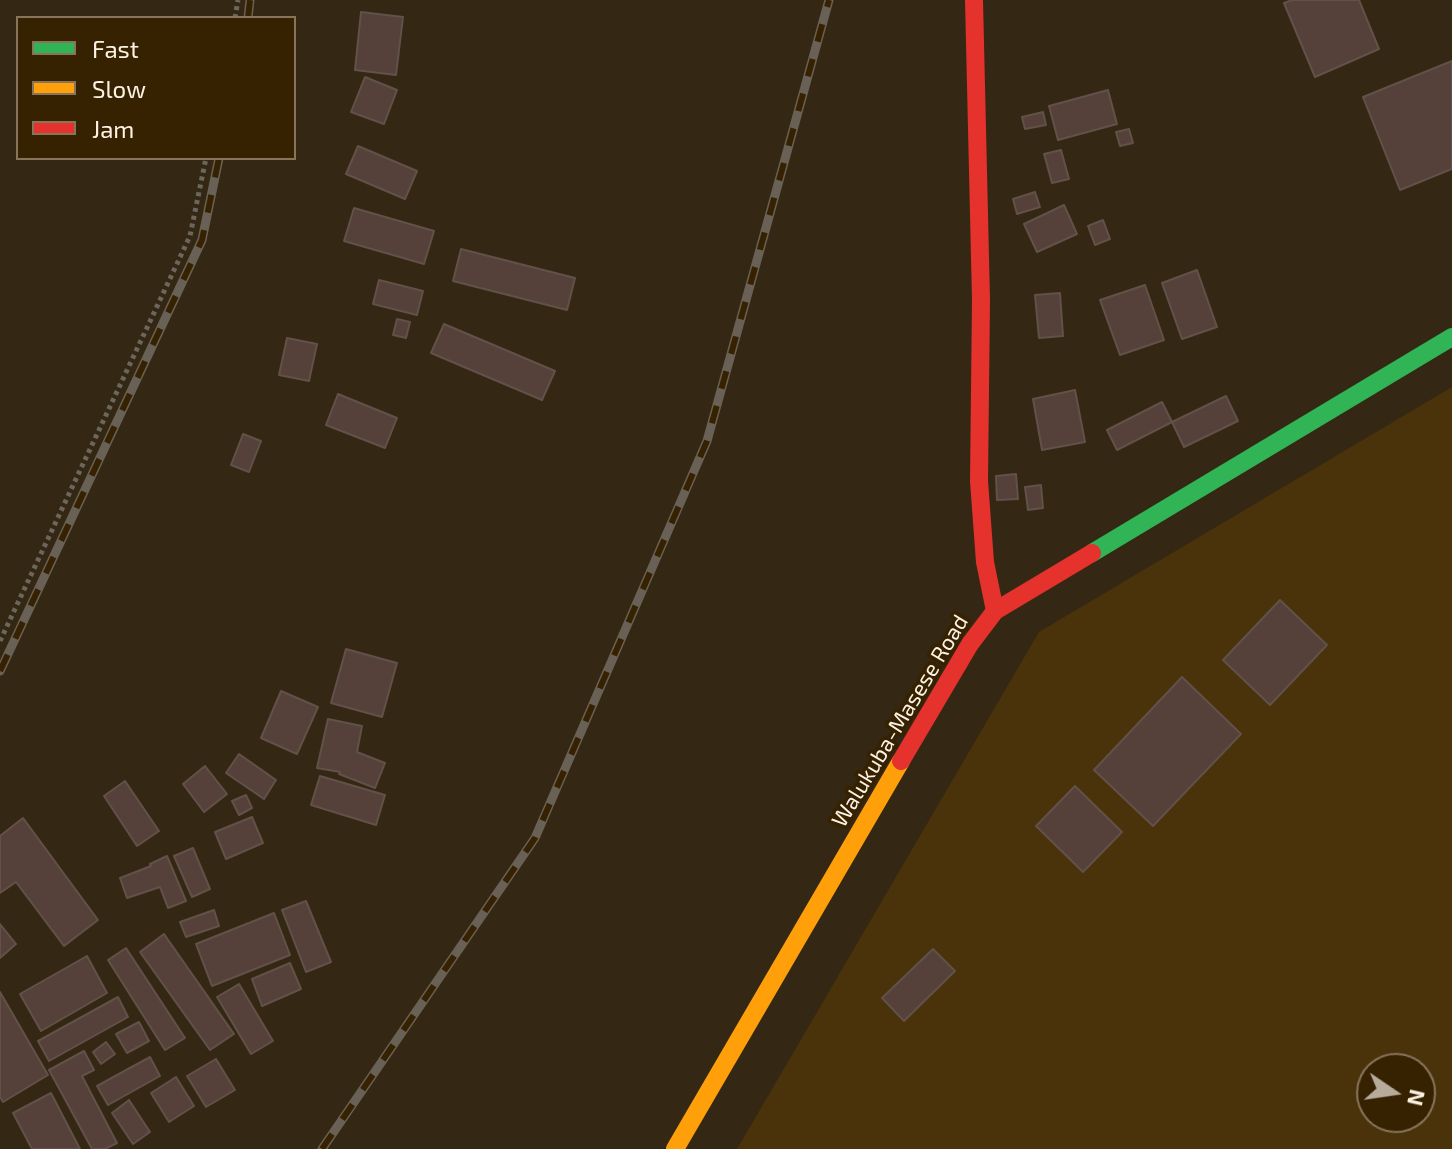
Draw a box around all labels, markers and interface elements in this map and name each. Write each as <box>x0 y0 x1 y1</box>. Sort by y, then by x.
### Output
legend <box>16 16 296 160</box>
text: Fast <box>92 34 139 63</box>
text: Slow <box>92 74 146 103</box>
text: Jam <box>92 114 134 143</box>
street label: Walukuba-Masese Road <box>826 610 974 832</box>
north arrow <box>1356 1053 1436 1133</box>
text: N <box>1403 1087 1432 1109</box>

